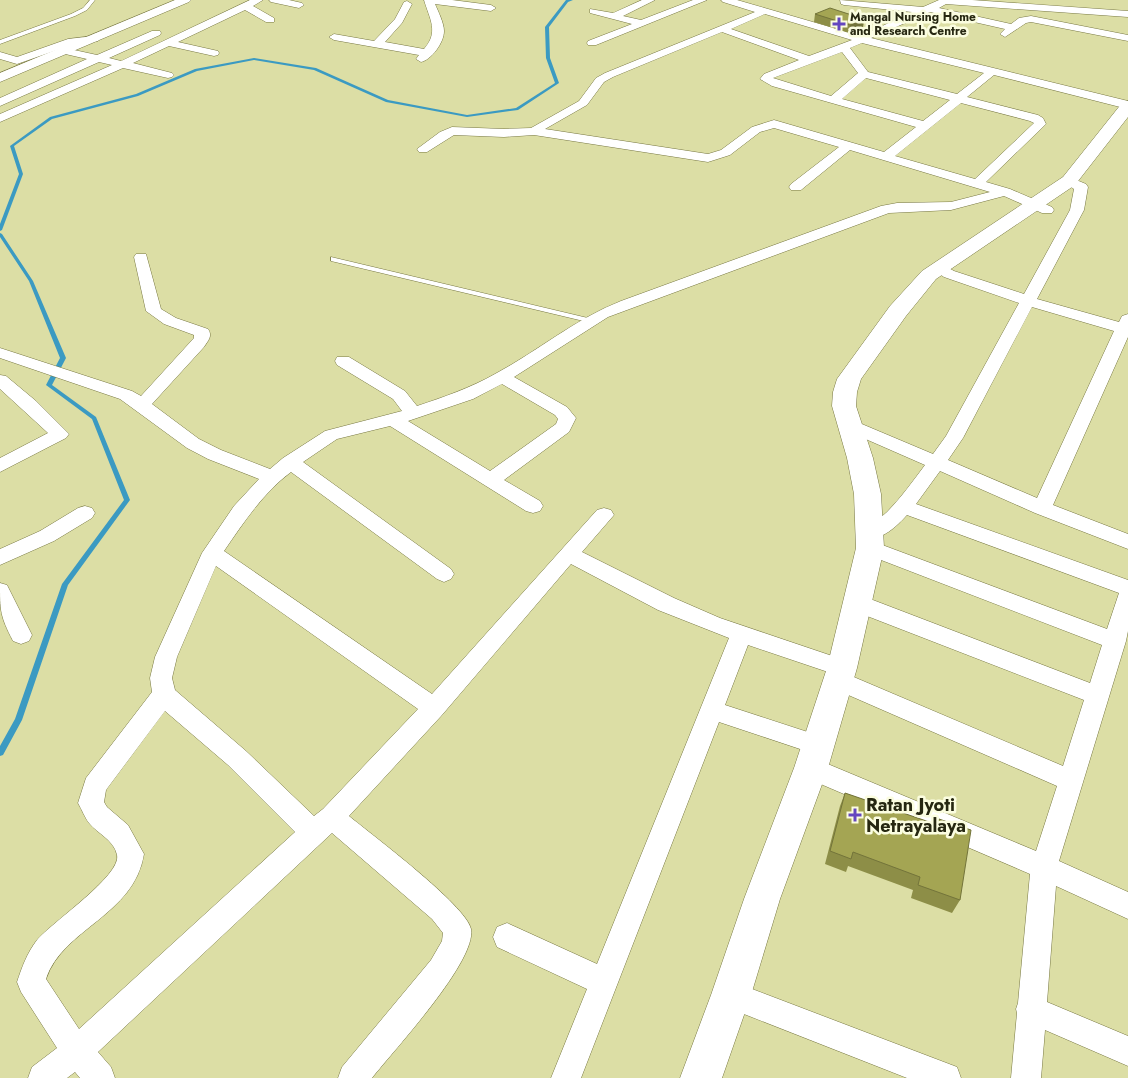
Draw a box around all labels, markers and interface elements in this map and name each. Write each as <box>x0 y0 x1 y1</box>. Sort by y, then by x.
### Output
place label: Mangal Nursing Home and Research Centre <box>850 8 976 40</box>
marker: Mangal Nursing Home and Research Centre <box>832 17 846 31</box>
place label: Ratan Jyoti Netrayalaya <box>866 792 966 839</box>
marker: Ratan Jyoti Netrayalaya <box>848 808 862 822</box>

